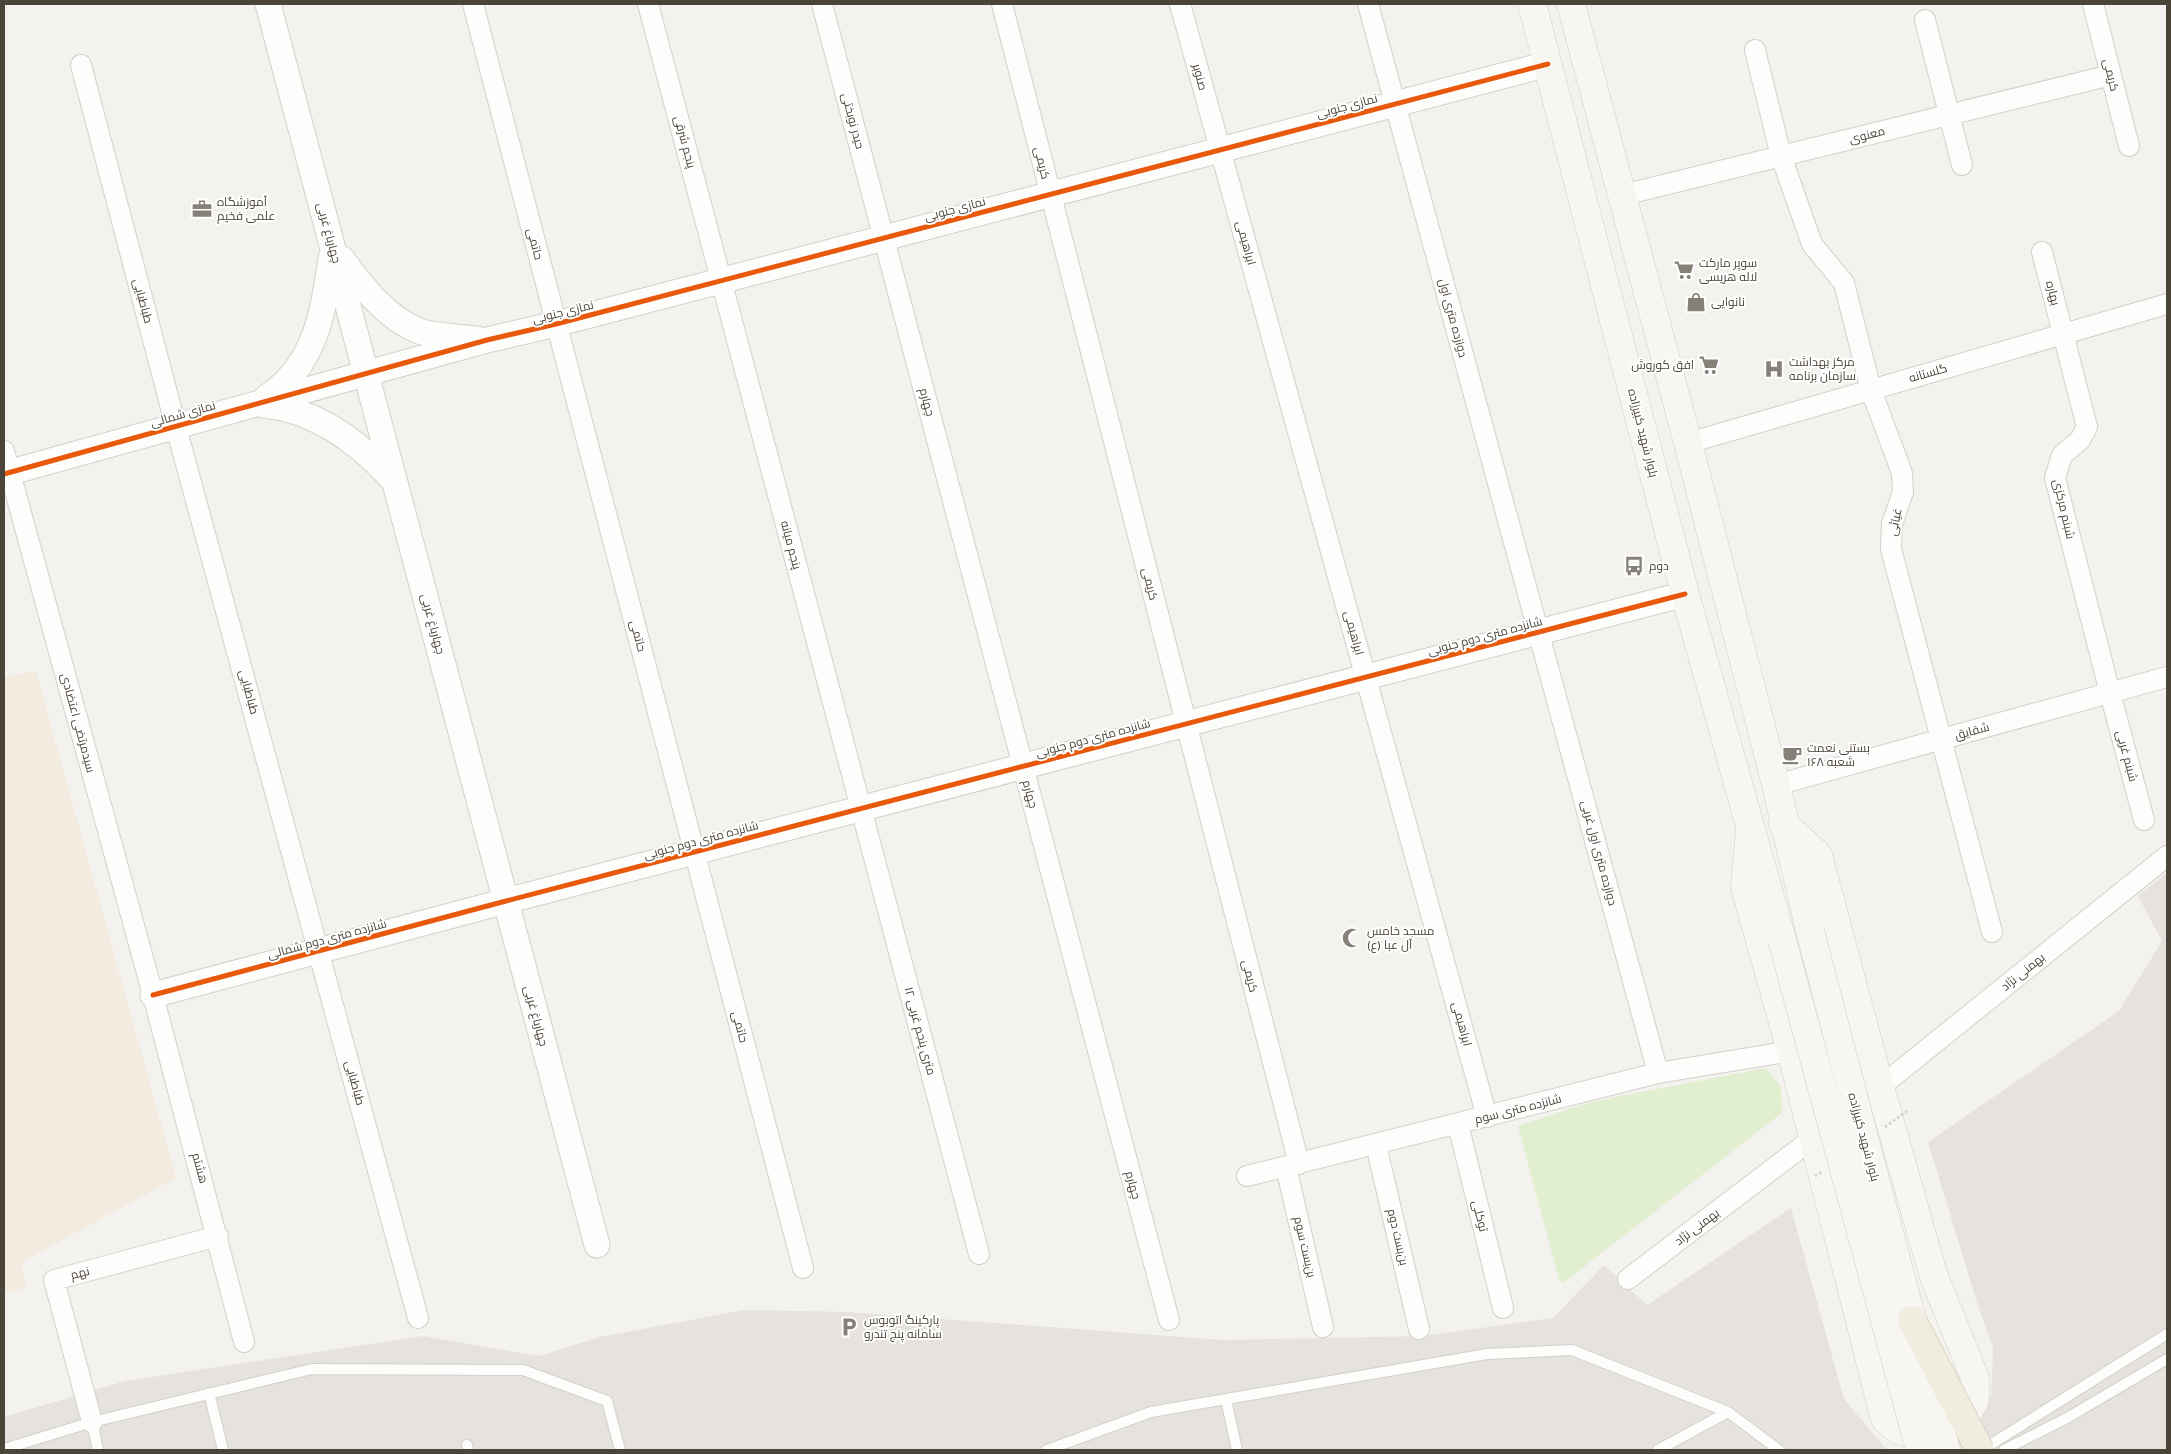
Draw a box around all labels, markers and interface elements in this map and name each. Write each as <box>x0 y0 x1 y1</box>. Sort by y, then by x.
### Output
street label: کریمی <box>2100 57 2122 93</box>
street label: صنوبر <box>1189 61 1210 92</box>
street label: حیدر نوبختی <box>839 91 867 151</box>
street label: نمازی جنوبی <box>1315 91 1379 121</box>
street label: پنجم شرقی <box>669 114 699 171</box>
street label: معنوی <box>1848 124 1886 146</box>
street label: کریمی <box>1031 145 1053 181</box>
street label: نمازی جنوبی <box>923 194 987 224</box>
place label: آموزشگاه علمی فخیم <box>217 195 275 224</box>
office icon: آموزشگاه علمی فخیم <box>191 198 213 220</box>
street label: چهارباغ غربی <box>312 201 344 265</box>
street label: ابراهیمی <box>1233 219 1259 267</box>
street label: حاتمی <box>524 227 546 261</box>
place label: سوپر مارکت لاله هریسی <box>1699 256 1757 284</box>
supermarket icon: سوپر مارکت لاله هریسی <box>1673 259 1695 281</box>
street label: طباطبایی <box>130 277 156 325</box>
street label: دوازده متری اول <box>1436 277 1470 359</box>
street label: بهاره <box>2043 279 2063 307</box>
shop icon: نانوایی <box>1685 291 1707 313</box>
place label: نانوایی <box>1711 295 1745 309</box>
street label: نمازی جنوبی <box>531 298 595 326</box>
supermarket icon: افق کوروش <box>1698 354 1720 376</box>
place label: مرکز بهداشت سازمان برنامه <box>1789 355 1856 383</box>
place label: افق کوروش <box>1631 358 1694 372</box>
hospital icon: مرکز بهداشت سازمان برنامه <box>1763 358 1785 380</box>
street label: گلستانه <box>1907 361 1949 385</box>
street label: چهارم <box>915 386 937 418</box>
street label: بلوار شهید کبیرزاده <box>1625 387 1661 479</box>
street label: نمازی شمالی <box>149 398 217 430</box>
street label: شبنم مرکزی <box>2049 478 2078 541</box>
street label: غیاثی <box>1885 507 1905 537</box>
street label: پنجم میانه <box>776 519 804 572</box>
bus stop icon: دوم <box>1623 555 1645 577</box>
place label: دوم <box>1649 559 1669 574</box>
street label: کریمی <box>1139 566 1161 602</box>
street label: چهارباغ غربی <box>416 592 448 656</box>
street label: ابراهیمی <box>1341 609 1367 657</box>
street label: شانزده متری دوم جنوبی <box>1426 614 1544 659</box>
street label: حاتمی <box>627 619 649 653</box>
street label: طباطبایی <box>236 668 262 716</box>
street label: سیدمرتضی اعتضادی <box>58 672 98 774</box>
street label: شانزده متری دوم جنوبی <box>1034 716 1152 761</box>
street label: شقایق <box>1953 720 1991 742</box>
street label: شبنم غربی <box>2113 729 2141 783</box>
place label: بستنی نعمت شعبه ۱۶۸ <box>1807 741 1870 769</box>
cafe icon: بستنی نعمت شعبه ۱۶۸ <box>1781 744 1803 766</box>
street label: چهارم <box>1018 778 1040 810</box>
street label: دوازده متری اول غربی <box>1578 799 1620 907</box>
street label: شانزده متری دوم جنوبی <box>642 818 760 863</box>
street label: شانزده متری دوم شمالی <box>266 916 388 963</box>
place label: مسجد خامس آل عبا (ع) <box>1367 924 1434 953</box>
mosque icon: مسجد خامس آل عبا (ع) <box>1341 927 1363 949</box>
street label: بهمنی نژاد <box>1998 950 2048 994</box>
street label: کریمی <box>1239 958 1261 994</box>
street label: چهارباغ غربی <box>519 984 551 1048</box>
street label: ۱۲ متری پنجم غربی <box>900 985 939 1077</box>
street label: ابراهیمی <box>1449 1000 1475 1048</box>
street label: حاتمی <box>729 1010 751 1044</box>
street label: طباطبایی <box>342 1059 368 1107</box>
street label: شانزده متری سوم <box>1473 1091 1563 1128</box>
street label: بلوار شهید کبیرزاده <box>1845 1091 1883 1183</box>
street label: هشتم <box>188 1151 211 1185</box>
street label: چهارم <box>1121 1169 1143 1201</box>
street label: توکلی <box>1469 1199 1491 1234</box>
street label: بهمنی نژاد <box>1672 1206 1722 1248</box>
street label: بن‌بست دوم <box>1384 1207 1411 1267</box>
street label: بن‌بست سوم <box>1290 1215 1319 1279</box>
street label: نهم <box>69 1264 91 1283</box>
place label: پارکینگ اتوبوس سامانه پنج تندرو <box>864 1313 942 1343</box>
parking icon: پارکینگ اتوبوس سامانه پنج تندرو <box>838 1316 860 1338</box>

